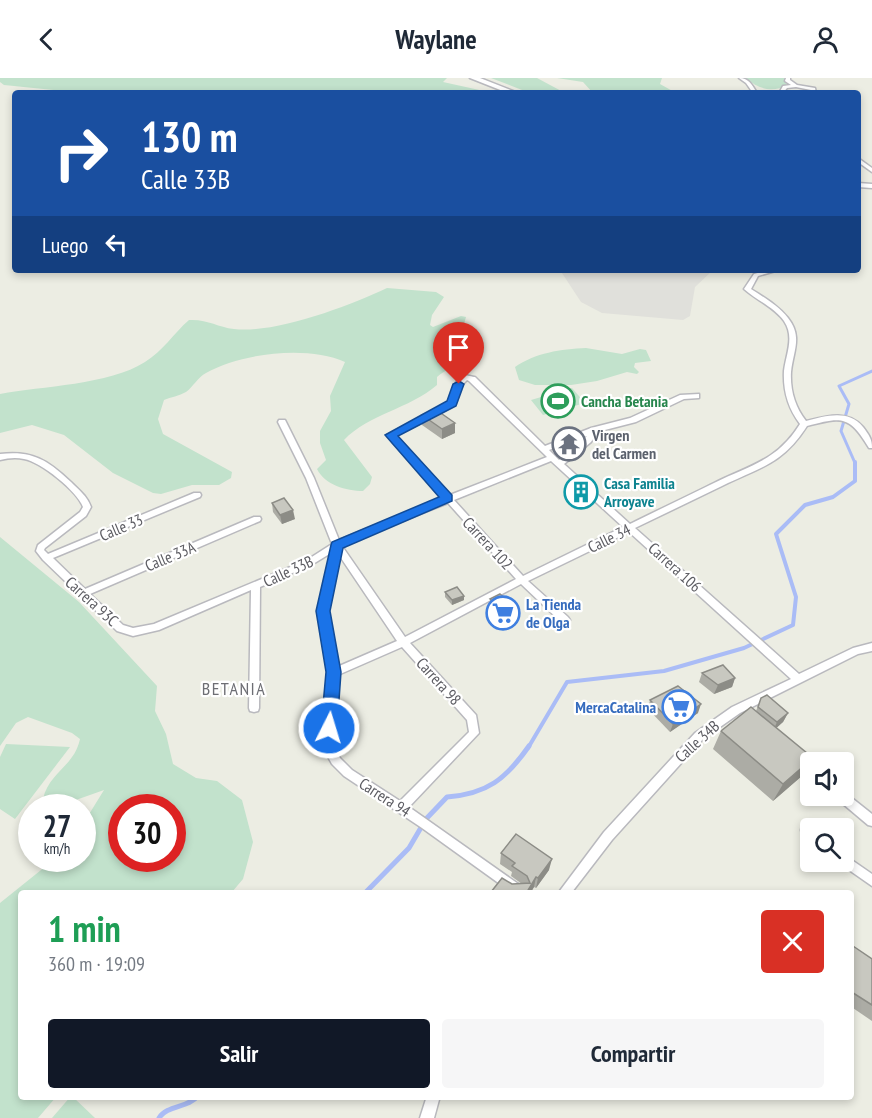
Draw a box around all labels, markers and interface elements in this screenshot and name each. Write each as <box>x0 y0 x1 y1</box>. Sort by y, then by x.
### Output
text: Waylane <box>395 22 477 56</box>
icon: back <box>30 23 63 56</box>
icon: person <box>809 23 842 56</box>
text: 130 m <box>141 109 238 164</box>
icon: right <box>42 114 120 192</box>
text: Calle 33B <box>141 162 230 196</box>
icon: left <box>100 228 133 261</box>
text: Luego <box>42 231 88 259</box>
pin <box>433 322 484 384</box>
icon: arrive <box>442 331 475 364</box>
sports icon: Cancha Betania <box>540 383 576 419</box>
place label: Cancha Betania <box>581 391 668 411</box>
place label: Virgen del Carmen <box>591 425 656 463</box>
temple icon: Virgen del Carmen <box>551 426 587 462</box>
place label: Casa Familia Arroyave <box>603 473 675 511</box>
building icon: Casa Familia Arroyave <box>563 474 599 510</box>
street label: Calle 33 <box>96 509 146 545</box>
street label: Carrera 102 <box>459 513 517 573</box>
street label: Calle 34 <box>584 519 634 557</box>
street label: Calle 33A <box>142 536 199 576</box>
street label: Carrera 106 <box>644 538 706 596</box>
street label: Calle 33B <box>260 551 316 591</box>
street label: Carrera 93C <box>61 572 123 630</box>
place label: La Tienda de Olga <box>526 594 582 632</box>
supermarket icon: La Tienda de Olga <box>485 595 521 631</box>
street label: Carrera 98 <box>412 653 466 709</box>
district label: BETANIA <box>202 677 266 700</box>
supermarket icon: MercaCatalina <box>661 689 697 725</box>
position arrow <box>297 696 361 760</box>
place label: MercaCatalina <box>575 697 656 717</box>
street label: Calle 34B <box>671 716 723 766</box>
map controls <box>800 752 854 872</box>
button: sound <box>800 752 854 806</box>
street label: Carrera 94 <box>355 773 415 821</box>
speed limit sign: 30 <box>108 794 186 872</box>
text: 27 <box>43 806 71 845</box>
button: search <box>800 818 854 872</box>
text: km/h <box>44 839 70 858</box>
text: 1 min <box>48 905 121 952</box>
button: close <box>761 910 824 973</box>
text: 360 m · 19:09 <box>48 951 145 977</box>
button: Salir <box>48 1019 430 1088</box>
button: Compartir <box>442 1019 824 1088</box>

